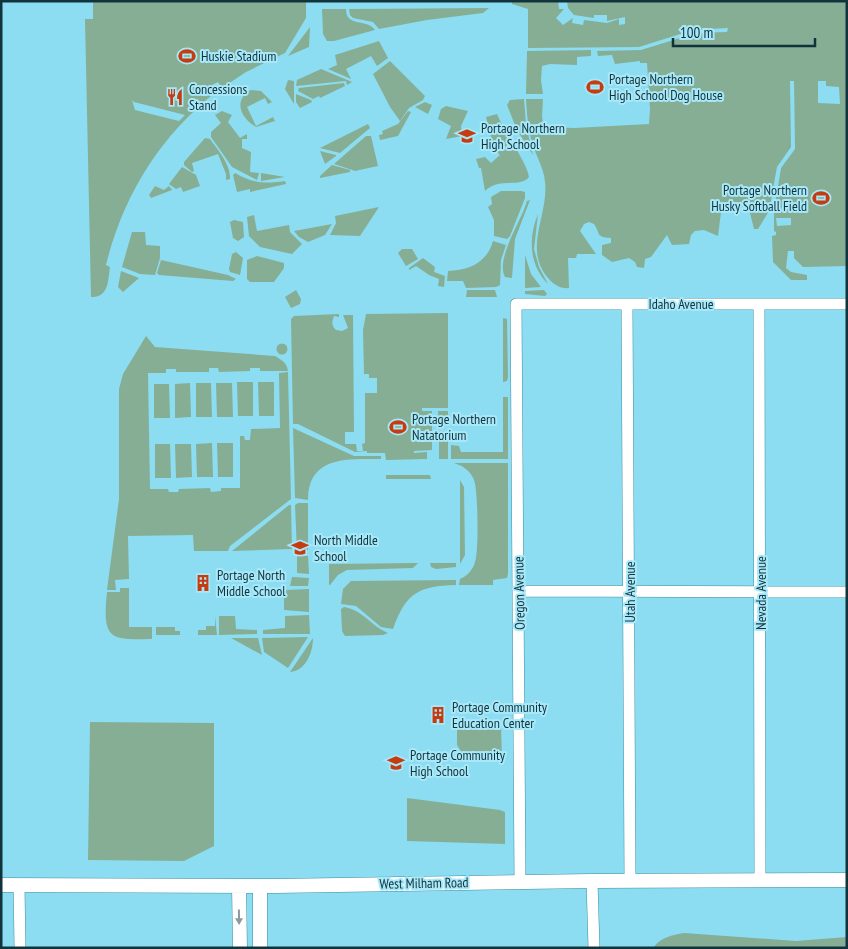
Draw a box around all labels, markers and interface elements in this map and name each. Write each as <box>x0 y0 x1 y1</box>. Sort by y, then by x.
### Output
scale bar <box>673 15 816 47</box>
text: 100 m <box>680 23 713 42</box>
sports icon: Huskie Stadium <box>177 46 197 66</box>
place label: Huskie Stadium <box>201 47 276 65</box>
place label: Portage Northern High School Dog House <box>609 70 723 104</box>
sports icon: Portage Northern High School Dog House <box>585 77 605 97</box>
place label: Concessions Stand <box>189 80 247 114</box>
restaurant icon: Concessions Stand <box>165 87 185 107</box>
place label: Portage Northern High School <box>481 119 565 153</box>
school or university icon: Portage Northern High School <box>457 126 477 146</box>
place label: Portage Northern Husky Softball Field <box>711 181 807 215</box>
sports icon: Portage Northern Husky Softball Field <box>811 188 831 208</box>
street label: Idaho Avenue <box>648 295 714 313</box>
place label: Portage Northern Natatorium <box>412 410 496 444</box>
sports icon: Portage Northern Natatorium <box>388 417 408 437</box>
place label: North Middle School <box>314 531 378 565</box>
school or university icon: North Middle School <box>290 538 310 558</box>
street label: Oregon Avenue <box>509 556 529 630</box>
street label: Nevada Avenue <box>752 556 770 630</box>
street label: Utah Avenue <box>621 561 639 622</box>
place label: Portage North Middle School <box>217 566 286 600</box>
building icon: Portage North Middle School <box>193 573 213 593</box>
place label: Portage Community Education Center <box>452 698 548 732</box>
building icon: Portage Community Education Center <box>428 705 448 725</box>
place label: Portage Community High School <box>410 746 506 780</box>
school or university icon: Portage Community High School <box>386 753 406 773</box>
street label: West Milham Road <box>379 873 469 893</box>
one-way arrow <box>235 909 243 925</box>

